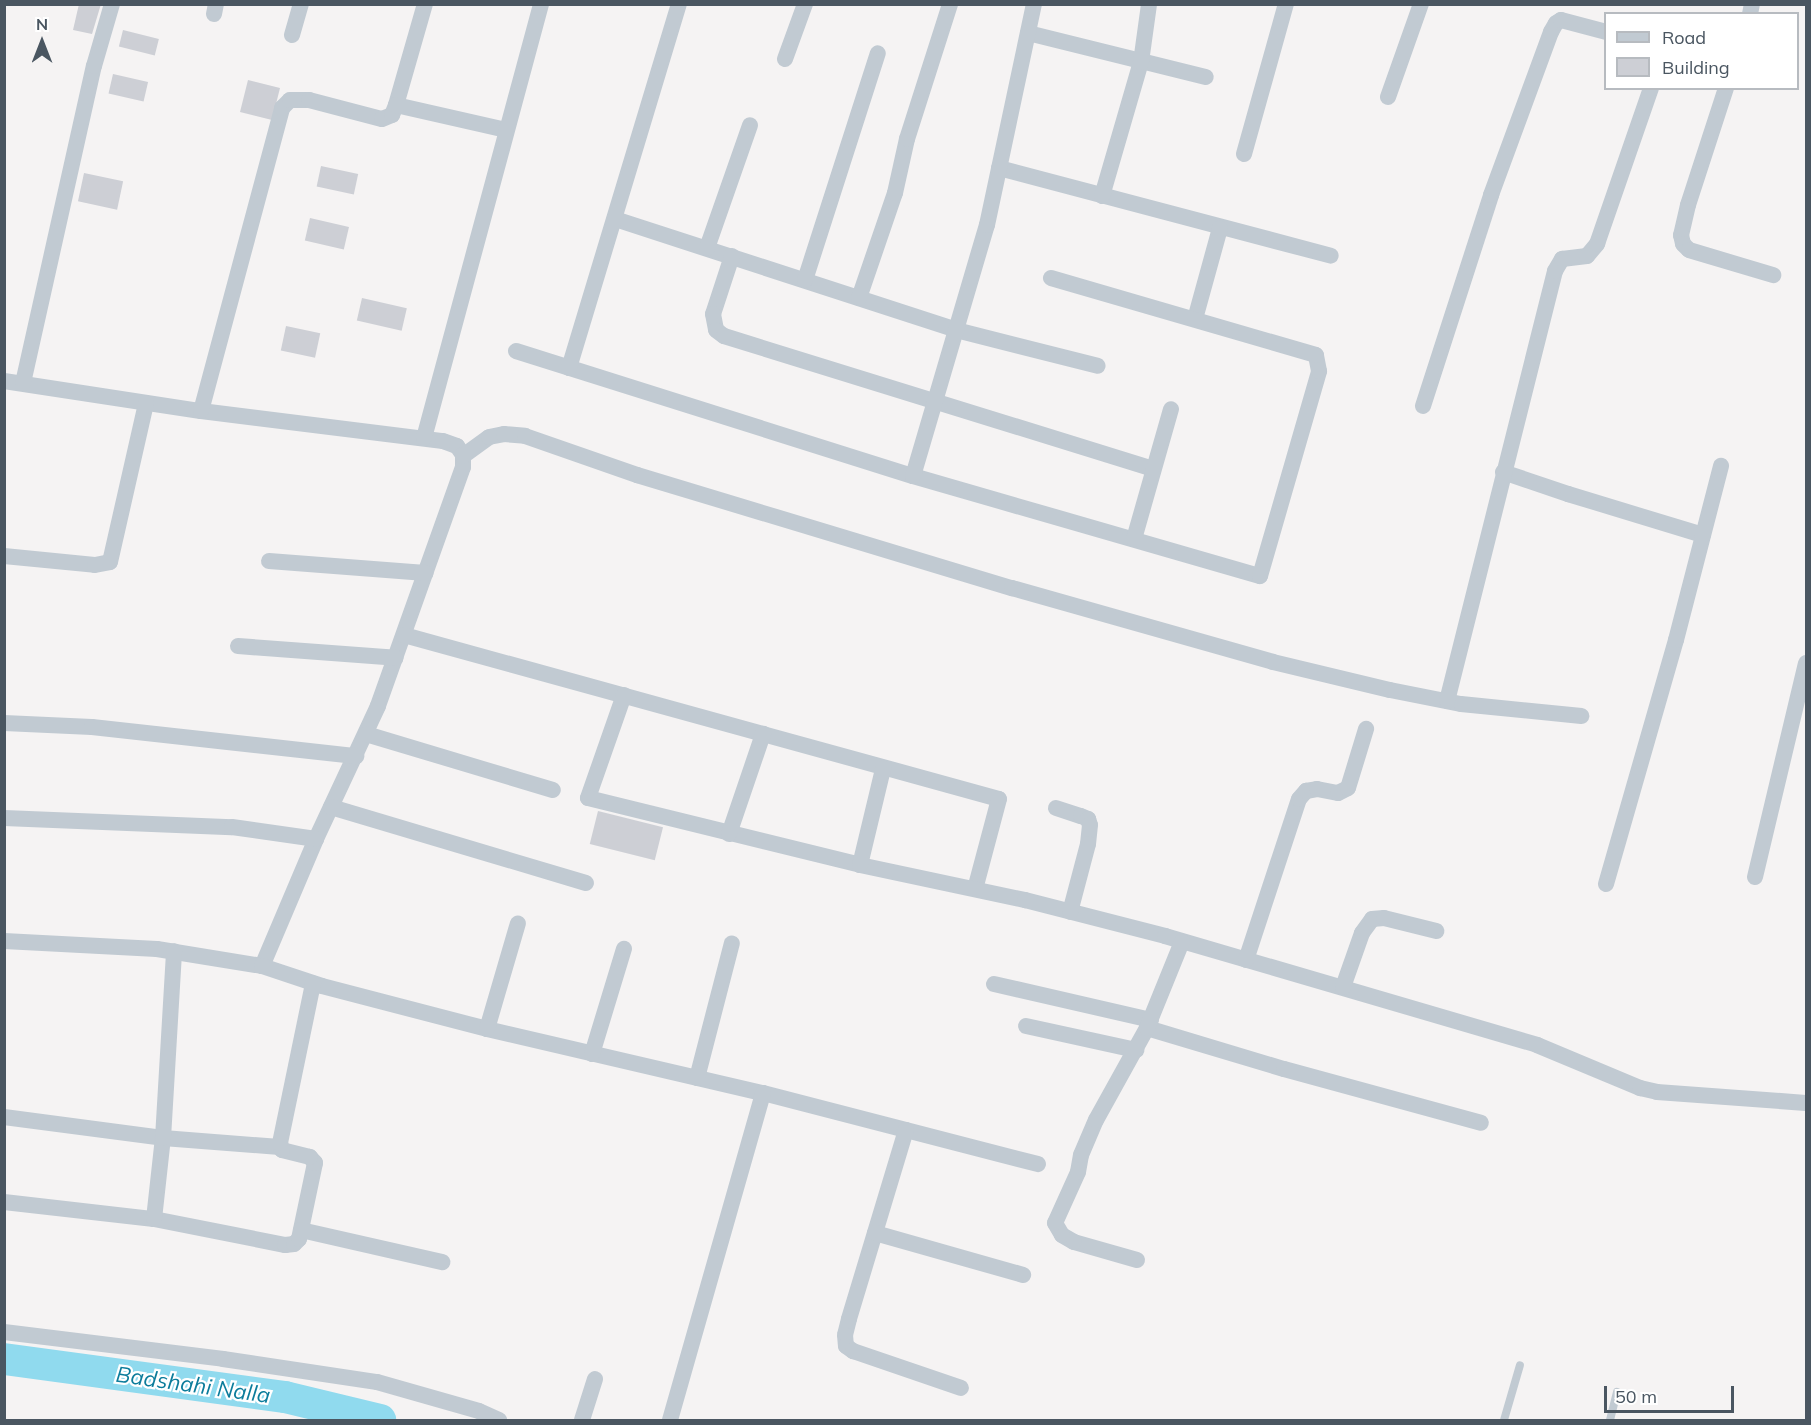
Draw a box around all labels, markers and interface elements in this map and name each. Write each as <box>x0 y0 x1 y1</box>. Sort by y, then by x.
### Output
north arrow <box>12 12 72 72</box>
legend <box>1604 12 1799 90</box>
text: N <box>36 14 48 34</box>
text: Road <box>1662 26 1706 49</box>
text: Building <box>1662 56 1730 79</box>
water label: Badshahi Nalla <box>114 1361 272 1409</box>
scale bar <box>1607 1374 1738 1412</box>
text: 50 m <box>1615 1385 1657 1408</box>

